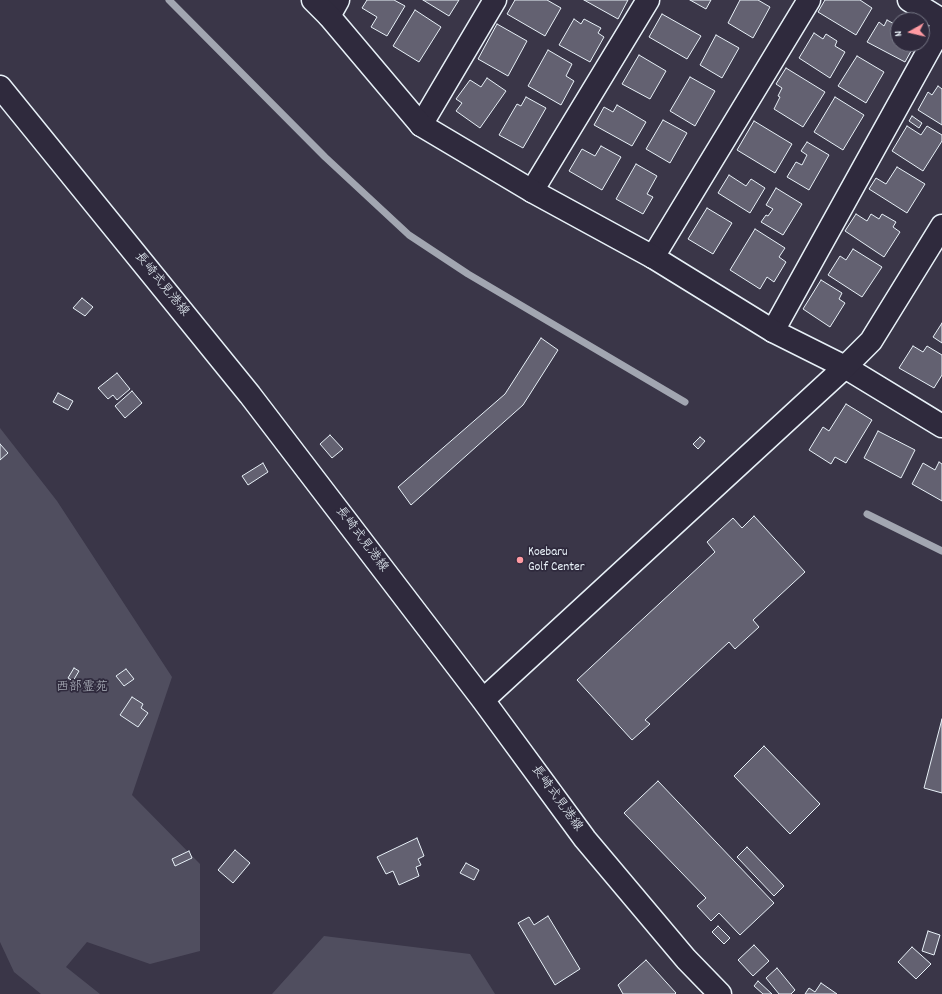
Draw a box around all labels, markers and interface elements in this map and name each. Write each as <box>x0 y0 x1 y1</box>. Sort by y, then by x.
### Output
north arrow <box>890 12 930 52</box>
text: N <box>891 30 907 37</box>
street label: 長崎式見港線 <box>130 250 192 320</box>
street label: 長崎式見港線 <box>331 504 391 576</box>
place label: Koebaru Golf Center <box>528 545 584 576</box>
marker: Koebaru Golf Center <box>515 555 525 565</box>
park label: 西部霊苑 <box>56 680 108 696</box>
street label: 長崎式見港線 <box>527 763 585 835</box>

